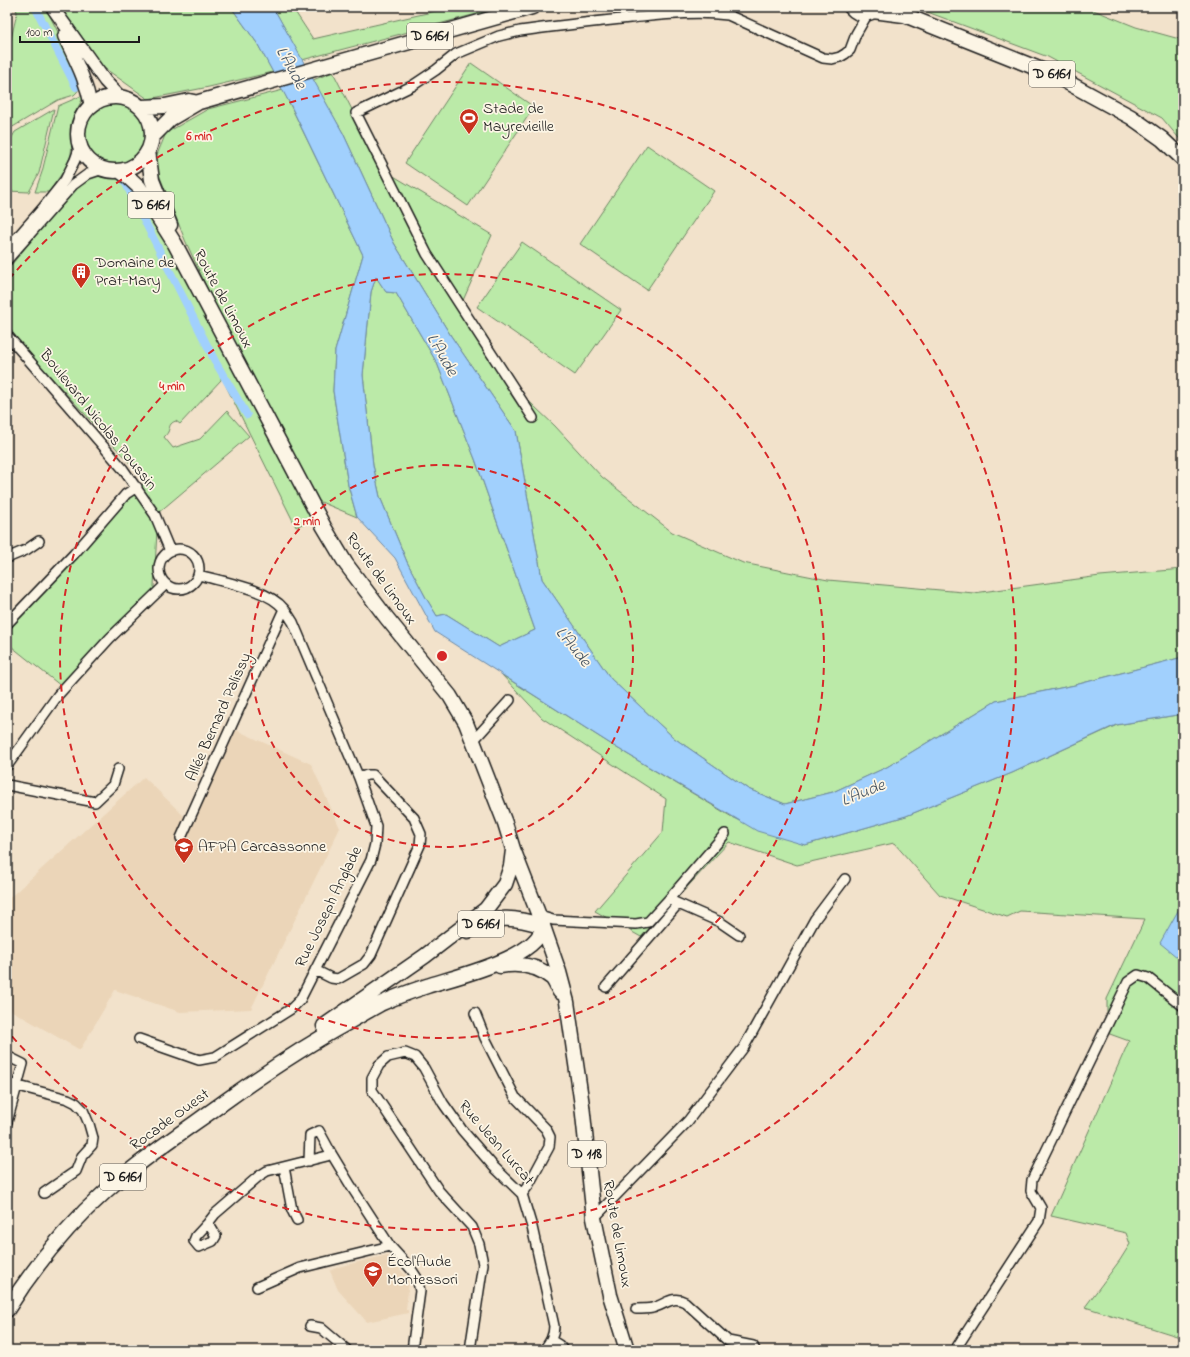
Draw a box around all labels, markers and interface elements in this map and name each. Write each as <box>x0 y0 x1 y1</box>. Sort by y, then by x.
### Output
scale bar <box>20 18 139 44</box>
road number: D 6161 <box>407 23 453 49</box>
text: 100 m <box>26 24 53 42</box>
water label: L'Aude <box>269 42 314 95</box>
road number: D 6161 <box>1029 61 1075 87</box>
place label: Stade de Mayrevieille <box>483 97 555 139</box>
sports icon: Stade de Mayrevieille <box>458 107 480 135</box>
text: 6 min <box>185 128 212 146</box>
road number: D 6161 <box>128 192 174 218</box>
street label: Route de Limoux <box>187 245 259 353</box>
place label: Domaine de Prat-Mary <box>94 251 175 293</box>
building icon: Domaine de Prat-Mary <box>70 261 92 289</box>
water label: L'Aude <box>420 329 465 382</box>
street label: Boulevard Nicolas Poussin <box>33 343 163 496</box>
text: 4 min <box>158 378 185 396</box>
text: 2 min <box>293 513 320 531</box>
street label: Route de Limoux <box>339 528 423 630</box>
water label: L'Aude <box>549 622 598 674</box>
street label: Allée Bernard Palissy <box>180 649 258 785</box>
centre of rings <box>435 649 449 663</box>
water label: L'Aude <box>837 772 890 813</box>
place label: AFPA Carcassonne <box>198 835 327 859</box>
school or university icon: AFPA Carcassonne <box>173 836 195 864</box>
street label: Rue Joseph Anglade <box>289 842 369 972</box>
road number: D 6161 <box>458 911 504 937</box>
street label: Rocade Ouest <box>125 1082 215 1157</box>
street label: Rue Jean Lurcat <box>452 1095 540 1191</box>
road number: D 118 <box>568 1141 606 1167</box>
road number: D 6161 <box>100 1164 146 1190</box>
street label: Route de Limoux <box>596 1178 638 1290</box>
place label: Écol'Aude Montessori <box>387 1250 458 1292</box>
school or university icon: Écol'Aude Montessori <box>362 1260 384 1288</box>

